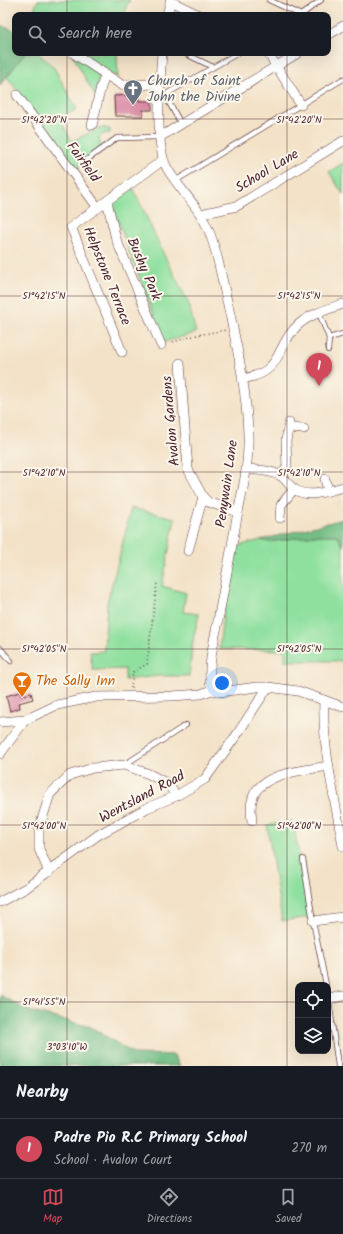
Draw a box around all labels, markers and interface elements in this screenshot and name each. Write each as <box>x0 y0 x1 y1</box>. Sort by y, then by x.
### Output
search box <box>12 12 331 56</box>
text: Search here <box>58 22 132 46</box>
icon: search <box>26 23 48 45</box>
place label: Church of Saint John the Divine <box>147 70 242 108</box>
church icon: Church of Saint John the Divine <box>122 78 144 106</box>
text: 51°42'20"N <box>21 112 67 128</box>
text: 51°42'20"N <box>276 112 322 128</box>
street label: Fairfield <box>61 137 106 188</box>
street label: School Lane <box>231 143 304 199</box>
street label: Helpstone Terrace <box>77 223 137 329</box>
street label: Bushy Park <box>121 234 167 304</box>
text: 51°42'15"N <box>22 288 66 304</box>
text: 51°42'15"N <box>277 288 321 304</box>
pin: 1 <box>306 353 332 386</box>
street label: Avalon Gardens <box>156 375 186 467</box>
street label: Penywain Lane <box>210 438 244 529</box>
text: 51°42'10"N <box>23 465 66 481</box>
text: 51°42'10"N <box>278 465 321 481</box>
text: 51°42'05"N <box>21 641 67 657</box>
text: 51°42'05"N <box>276 641 322 657</box>
bar icon: The Sally Inn <box>11 670 33 698</box>
place label: The Sally Inn <box>36 670 115 692</box>
your location <box>212 673 232 693</box>
street label: Wentsland Road <box>95 765 190 829</box>
text: 51°42'00"N <box>22 818 67 834</box>
text: 51°42'00"N <box>277 818 322 834</box>
map controls <box>295 982 331 1054</box>
button: locate <box>295 982 331 1018</box>
text: 51°41'55"N <box>23 994 66 1010</box>
button: layers <box>295 1018 331 1054</box>
text: 3°03'10"W <box>47 1039 87 1055</box>
text: Nearby <box>16 1079 68 1106</box>
text: Padre Pio R.C Primary School <box>54 1126 247 1150</box>
text: 1 <box>27 1138 31 1159</box>
text: 270 m <box>291 1138 327 1159</box>
text: School · Avalon Court <box>54 1150 172 1171</box>
tab: Map <box>42 1186 64 1228</box>
tab: Directions <box>147 1186 192 1228</box>
tab: Saved <box>275 1186 301 1228</box>

